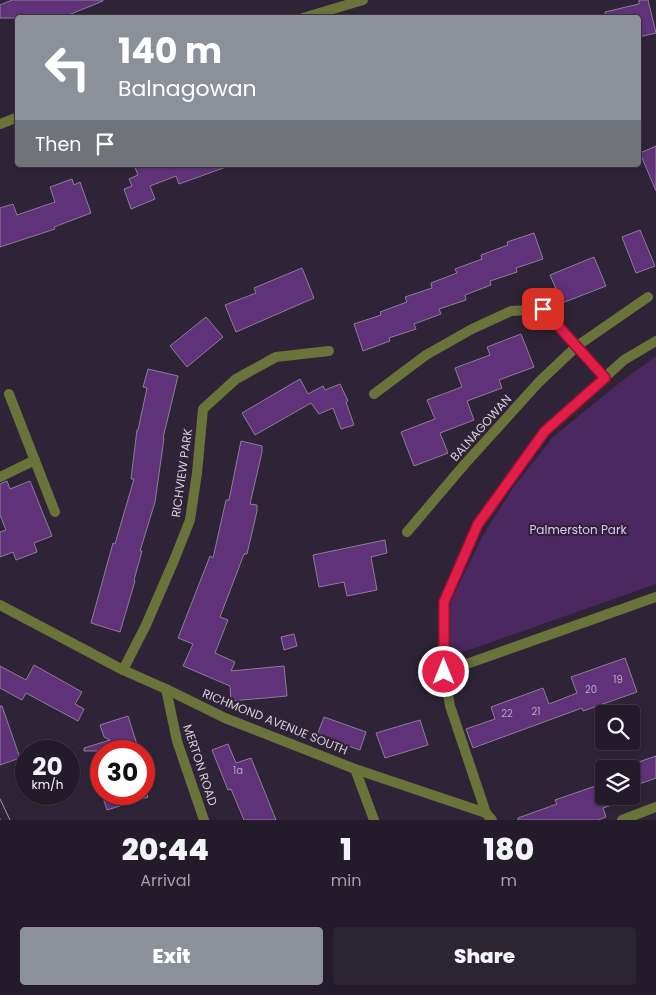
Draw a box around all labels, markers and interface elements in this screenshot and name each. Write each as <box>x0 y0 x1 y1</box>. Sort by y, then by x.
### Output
text: 140 m <box>118 26 222 75</box>
icon: left <box>35 35 100 100</box>
text: Balnagowan <box>118 73 257 104</box>
icon: arrive <box>91 130 119 158</box>
text: Then <box>35 131 81 158</box>
pin <box>522 288 564 330</box>
icon: arrive <box>529 295 557 323</box>
street label: BALNAGOWAN <box>446 391 515 465</box>
street label: RICHVIEW PARK <box>167 427 196 518</box>
park label: Palmerston Park <box>529 521 627 538</box>
position arrow <box>417 645 469 697</box>
house number: 19 <box>613 672 623 687</box>
house number: 20 <box>585 682 597 697</box>
street label: RICHMOND AVENUE SOUTH <box>200 685 350 759</box>
house number: 21 <box>532 704 540 719</box>
map controls <box>595 705 640 805</box>
button: search <box>595 705 640 750</box>
house number: 22 <box>501 706 513 721</box>
street label: MERTON ROAD <box>179 722 222 808</box>
speed limit sign: 30 <box>90 740 155 805</box>
text: 20 <box>32 749 63 784</box>
button: layers <box>595 760 640 805</box>
house number: 1a <box>233 763 243 778</box>
text: km/h <box>32 776 63 793</box>
text: 20:44 <box>122 828 209 871</box>
text: 1 <box>340 828 352 871</box>
text: 180 <box>483 828 534 871</box>
text: Arrival <box>140 869 191 892</box>
text: min <box>331 869 362 892</box>
text: m <box>500 869 517 892</box>
button: Exit <box>20 927 323 985</box>
button: Share <box>333 927 636 985</box>

